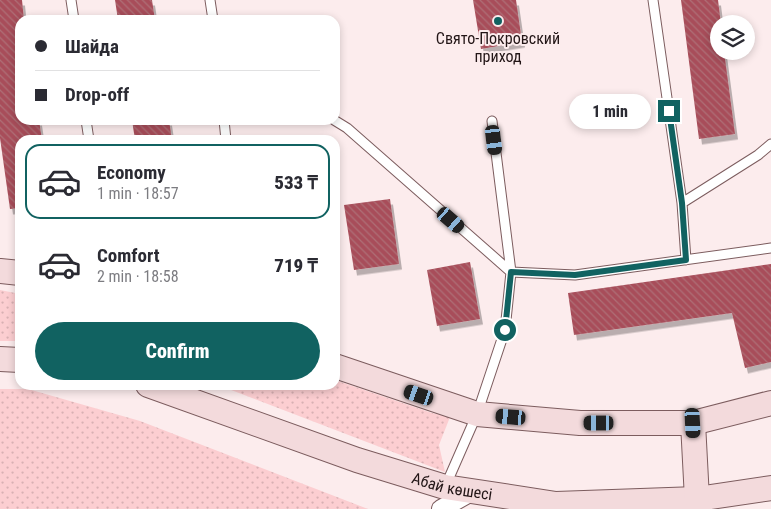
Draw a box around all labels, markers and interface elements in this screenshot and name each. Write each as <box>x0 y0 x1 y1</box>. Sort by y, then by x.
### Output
marker: Свято-Покровский приход <box>492 15 504 27</box>
map controls <box>710 15 755 60</box>
button: layers <box>710 15 755 60</box>
place label: Свято-Покровский приход <box>436 29 560 66</box>
text: Шайда <box>65 35 119 58</box>
text: Drop-off <box>65 83 129 106</box>
callout: 1 min <box>569 94 652 128</box>
route end <box>658 100 680 122</box>
text: 1 min <box>592 102 628 121</box>
car <box>484 124 503 156</box>
icon: car <box>37 159 82 204</box>
text: Economy <box>97 161 166 184</box>
text: 533 ₸ <box>274 171 318 194</box>
text: 1 min · 18:57 <box>97 184 179 203</box>
car <box>434 204 467 236</box>
icon: car <box>37 242 82 287</box>
text: Comfort <box>97 244 160 267</box>
text: 719 ₸ <box>274 254 318 277</box>
text: 2 min · 18:58 <box>97 267 179 286</box>
route start <box>494 319 516 341</box>
button: Confirm <box>35 322 320 380</box>
car <box>402 383 435 407</box>
car <box>495 408 526 426</box>
car <box>684 408 701 438</box>
car <box>584 416 614 431</box>
street label: Абай көшесі <box>410 468 494 504</box>

